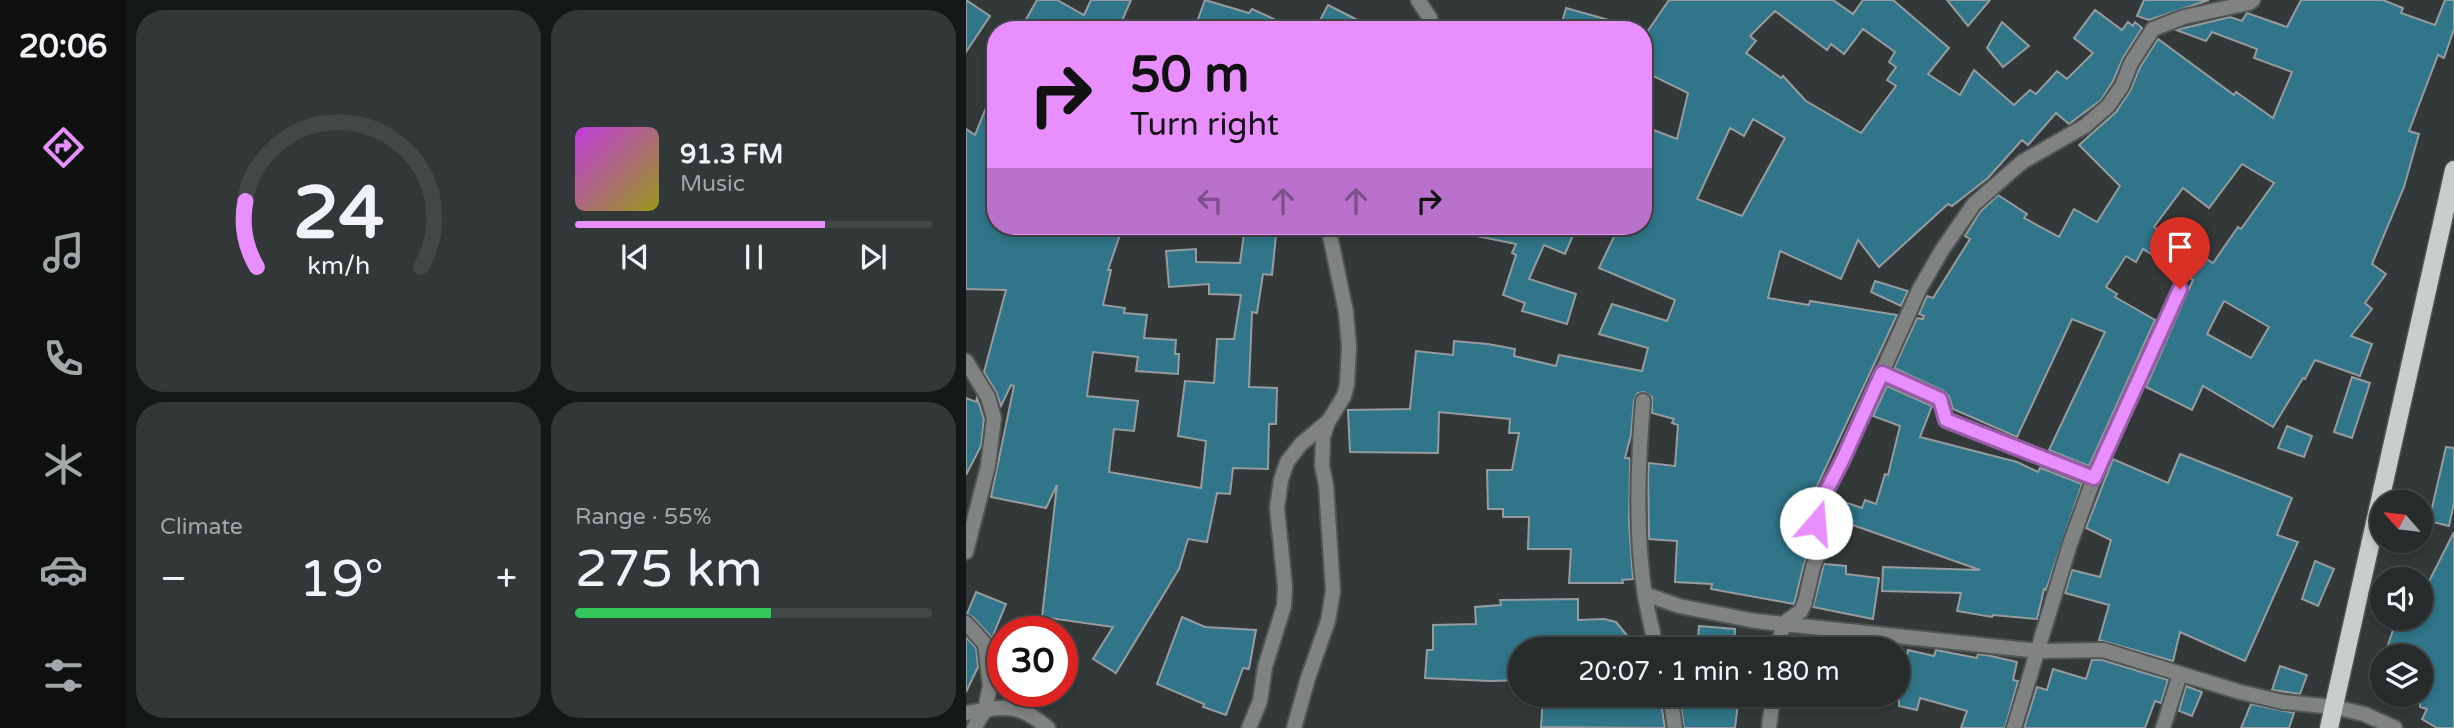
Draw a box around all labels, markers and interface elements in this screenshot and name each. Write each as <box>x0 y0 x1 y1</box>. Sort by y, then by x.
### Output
text: 20:06 <box>19 28 107 66</box>
text: 50 m <box>1130 46 1249 105</box>
icon: right <box>1015 49 1106 140</box>
text: Turn right <box>1130 106 1279 144</box>
icon: directions <box>39 123 88 172</box>
text: 91.3 FM <box>680 139 783 170</box>
text: Music <box>680 170 745 198</box>
text: 24 <box>293 171 384 259</box>
icon: left <box>1191 182 1229 220</box>
icon: ahead <box>1264 182 1302 220</box>
icon: ahead <box>1337 182 1375 220</box>
icon: right <box>1410 182 1448 220</box>
pin <box>2150 217 2210 289</box>
icon: music <box>39 228 88 277</box>
icon: arrive <box>2161 228 2199 266</box>
icon: previous <box>616 238 654 276</box>
icon: pause <box>735 238 773 276</box>
icon: next <box>854 238 892 276</box>
text: km/h <box>307 251 370 281</box>
icon: phone <box>39 334 88 383</box>
icon: climate <box>39 440 88 489</box>
position arrow <box>1779 486 1853 560</box>
north arrow <box>2370 490 2432 553</box>
map controls <box>2370 490 2433 707</box>
text: Range · 55% <box>575 503 711 531</box>
text: Climate <box>160 513 243 541</box>
text: 275 km <box>575 538 763 601</box>
icon: car <box>39 545 88 594</box>
text: 19° <box>299 548 384 611</box>
text: − <box>160 556 187 602</box>
text: + <box>496 556 517 602</box>
button: sound <box>2370 567 2433 630</box>
speed limit sign: 30 <box>987 616 1078 707</box>
button: layers <box>2370 644 2433 707</box>
icon: filters <box>39 651 88 700</box>
text: 20:07 · 1 min · 180 m <box>1578 656 1840 687</box>

